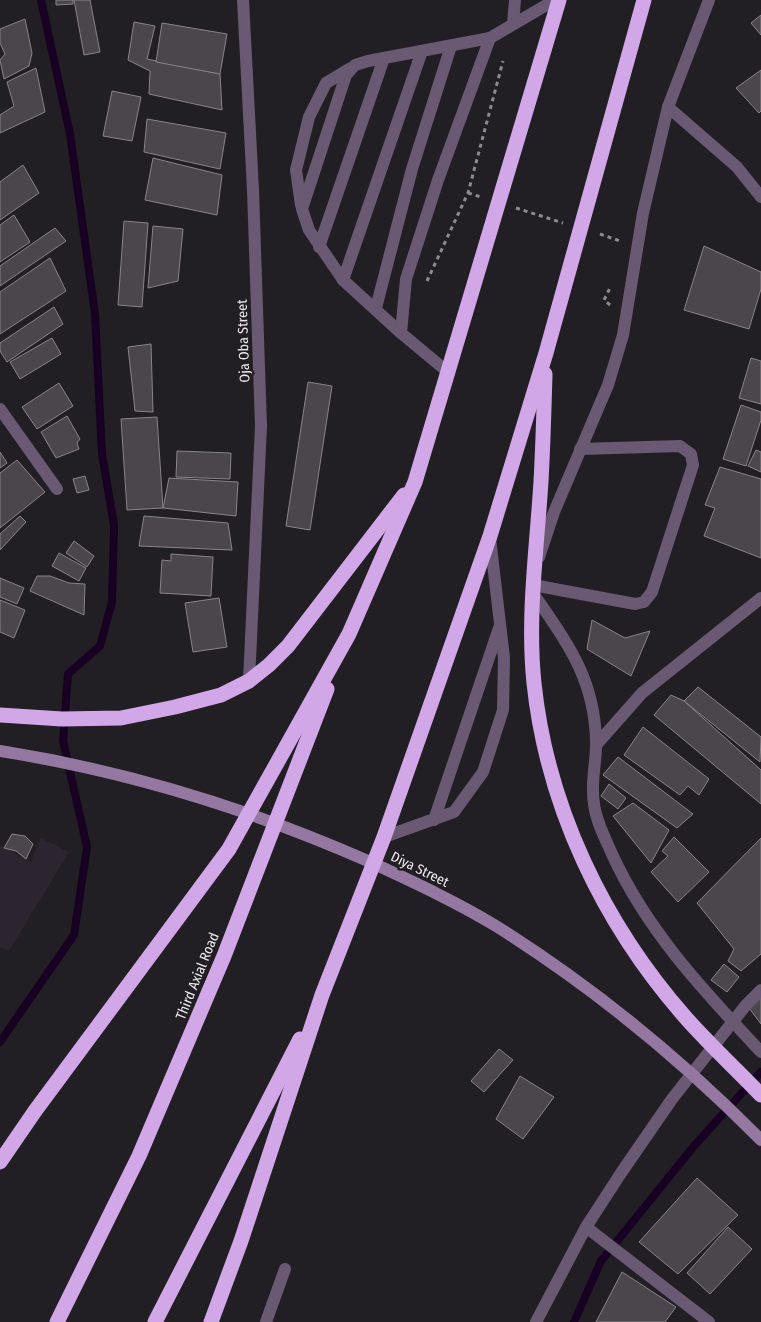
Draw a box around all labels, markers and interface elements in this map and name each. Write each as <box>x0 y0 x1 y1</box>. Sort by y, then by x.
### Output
street label: Oja Oba Street <box>234 299 253 383</box>
street label: Diya Street <box>388 848 452 891</box>
street label: Third Axial Road <box>172 930 223 1022</box>

